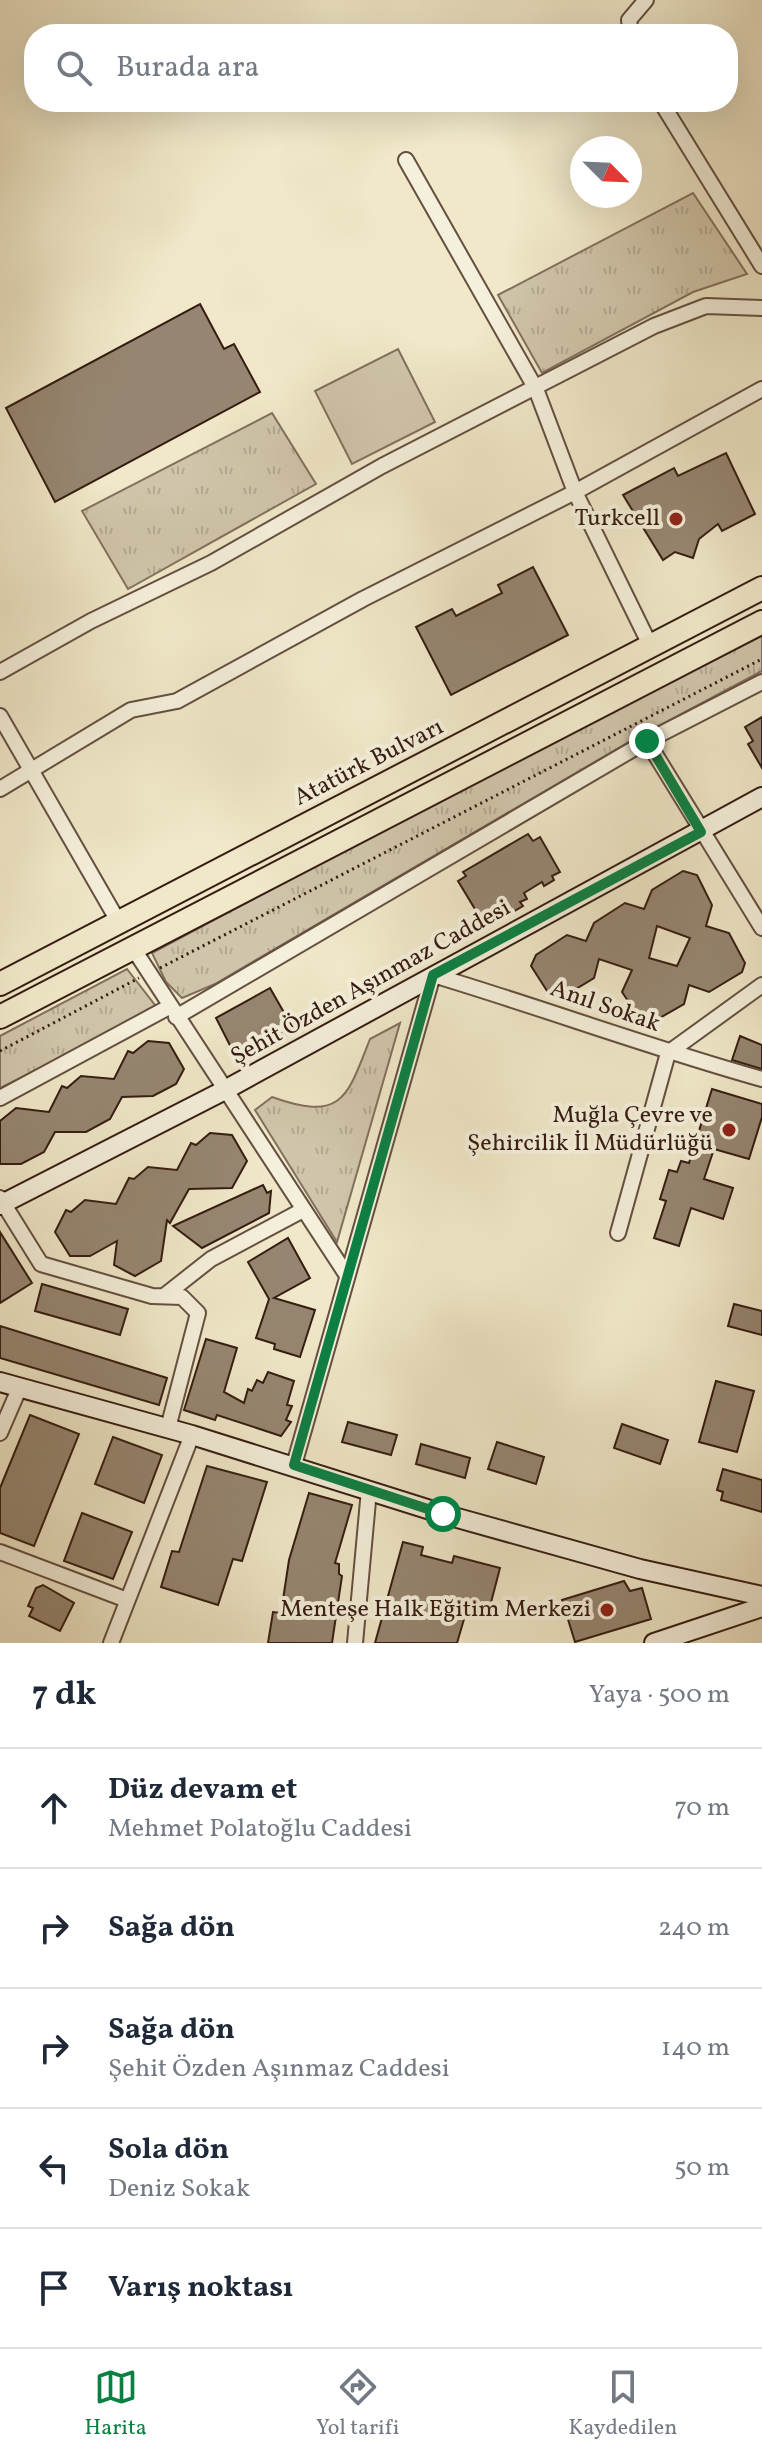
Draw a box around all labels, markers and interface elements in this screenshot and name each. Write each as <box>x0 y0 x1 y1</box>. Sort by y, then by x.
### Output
search box <box>24 24 738 112</box>
icon: search <box>52 46 96 90</box>
text: Burada ara <box>116 47 259 89</box>
north arrow <box>570 136 642 208</box>
place label: Turkcell <box>574 502 660 536</box>
marker: Turkcell <box>667 510 685 528</box>
street label: Atatürk Bulvarı <box>288 711 450 815</box>
route end <box>629 723 665 759</box>
street label: Şehit Özden Aşınmaz Caddesi <box>225 892 517 1074</box>
street label: Anıl Sokak <box>545 972 665 1042</box>
place label: Muğla Çevre ve Şehircilik İl Müdürlüğü <box>467 1099 713 1161</box>
marker: Muğla Çevre ve Şehircilik İl Müdürlüğü <box>720 1121 738 1139</box>
route start <box>425 1496 461 1532</box>
place label: Menteşe Halk Eğitim Merkezi <box>280 1593 591 1627</box>
marker: Menteşe Halk Eğitim Merkezi <box>598 1601 616 1619</box>
text: 7 dk <box>32 1672 96 1719</box>
text: Yaya · 500 m <box>589 1677 730 1713</box>
text: Düz devam et <box>108 1769 297 1811</box>
icon: ahead <box>32 1786 76 1830</box>
text: 70 m <box>675 1790 730 1826</box>
text: Mehmet Polatoğlu Caddesi <box>108 1811 412 1847</box>
icon: right <box>32 1906 76 1950</box>
text: Sağa dön <box>108 1907 235 1949</box>
text: 240 m <box>658 1910 730 1946</box>
text: Sağa dön <box>108 2009 235 2051</box>
icon: right <box>32 2026 76 2070</box>
text: 140 m <box>661 2030 730 2066</box>
text: Şehit Özden Aşınmaz Caddesi <box>108 2051 450 2087</box>
text: Sola dön <box>108 2129 229 2171</box>
icon: left <box>32 2146 76 2190</box>
text: 50 m <box>674 2150 730 2186</box>
text: Deniz Sokak <box>108 2171 250 2207</box>
icon: arrive <box>32 2266 76 2310</box>
text: Varış noktası <box>108 2267 293 2309</box>
tab: Harita <box>85 2365 147 2444</box>
tab: Yol tarifi <box>316 2365 399 2444</box>
tab: Kaydedilen <box>568 2365 677 2444</box>

